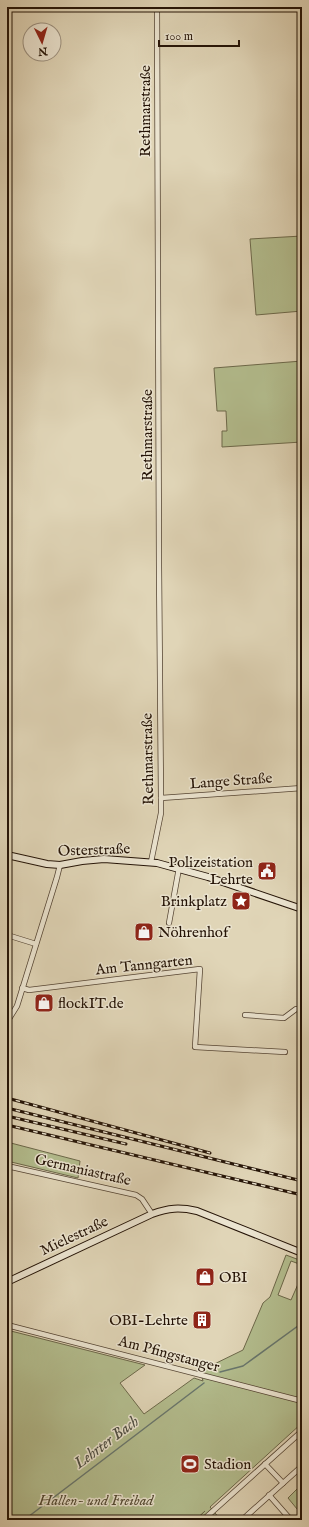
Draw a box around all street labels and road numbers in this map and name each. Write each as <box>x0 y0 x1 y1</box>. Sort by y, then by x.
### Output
street label: Rethmarstraße <box>136 65 155 157</box>
street label: Rethmarstraße <box>138 389 157 481</box>
street label: Rethmarstraße <box>138 713 158 805</box>
street label: Lange Straße <box>189 769 273 793</box>
street label: Osterstraße <box>58 839 131 861</box>
street label: Am Tanngarten <box>94 950 193 980</box>
street label: Germaniastraße <box>33 1150 133 1190</box>
street label: Mielestraße <box>37 1212 111 1260</box>
street label: Am Pfingstanger <box>115 1331 222 1377</box>

